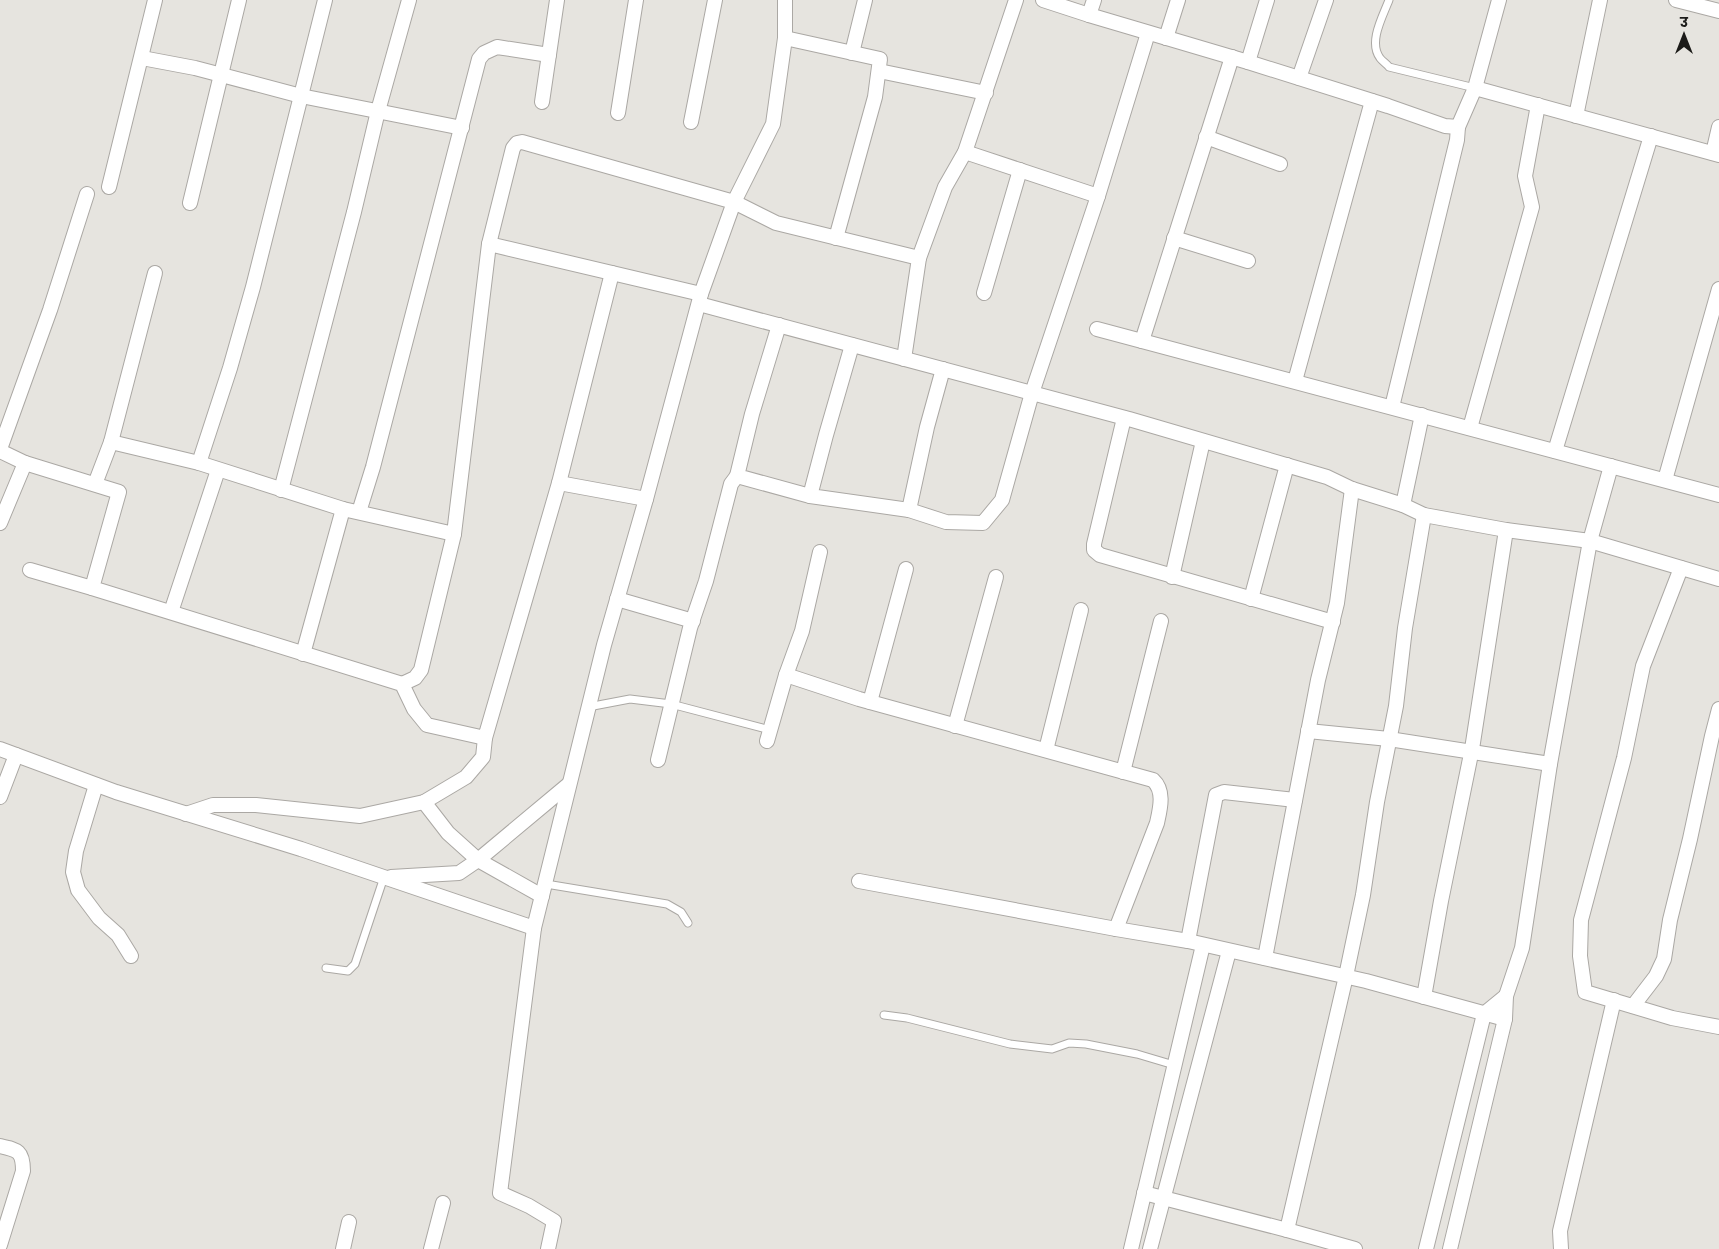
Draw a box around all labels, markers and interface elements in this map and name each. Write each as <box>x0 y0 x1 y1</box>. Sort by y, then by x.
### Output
north arrow <box>1659 10 1709 60</box>
text: उ <box>1679 12 1689 32</box>

